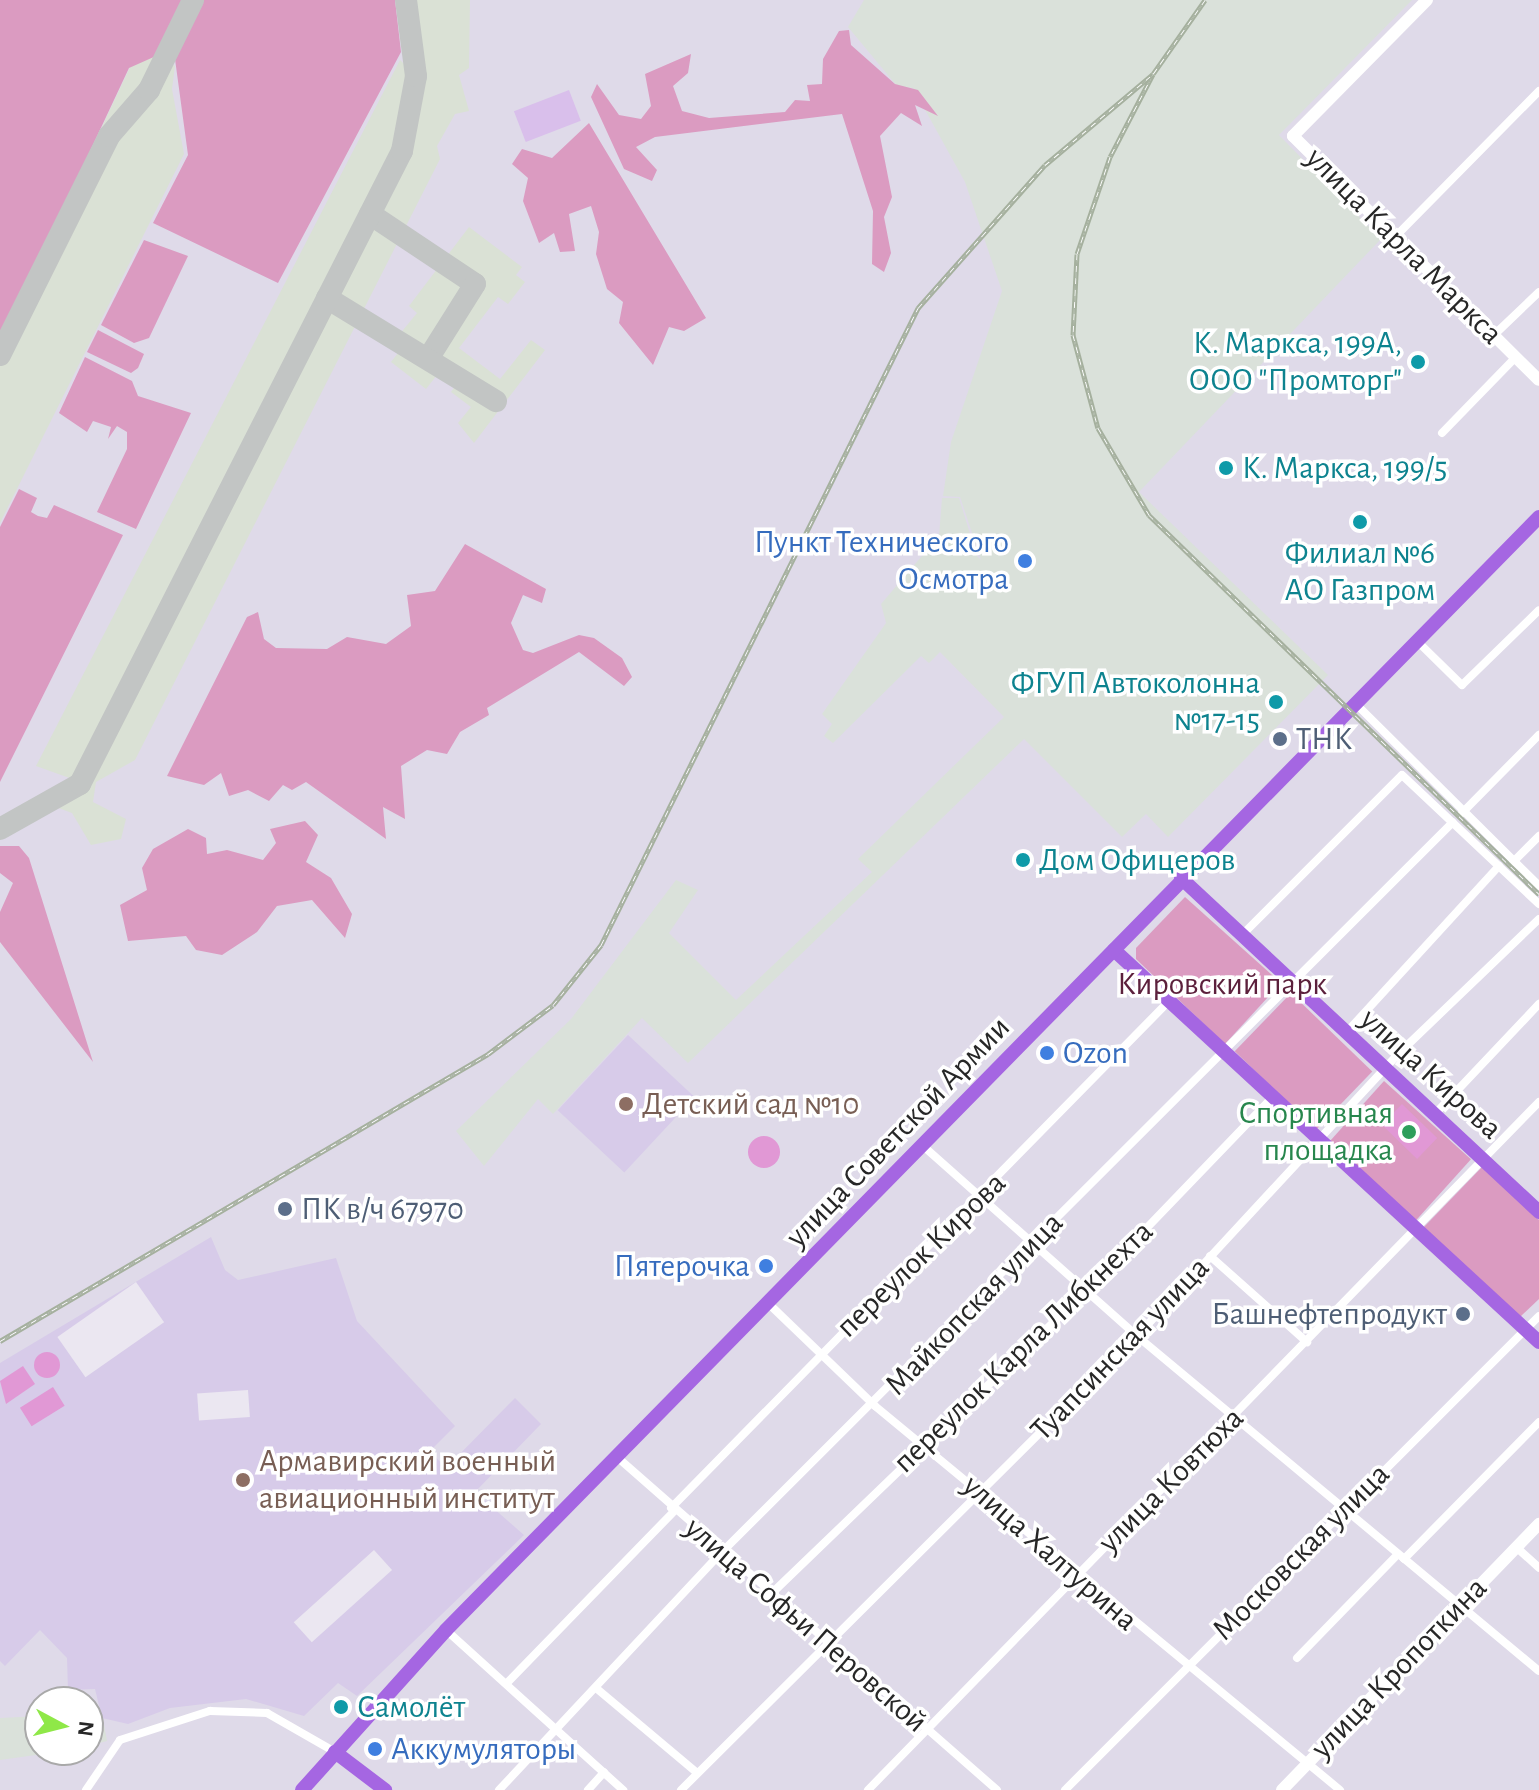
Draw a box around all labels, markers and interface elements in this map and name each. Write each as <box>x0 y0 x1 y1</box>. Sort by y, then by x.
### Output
street label: улица Карла Маркса <box>1297 139 1511 353</box>
place label: К. Маркса, 199А, ООО "Промторг" <box>1188 325 1402 400</box>
marker: К. Маркса, 199А, ООО "Промторг" <box>1409 353 1427 371</box>
place label: К. Маркса, 199/5 <box>1242 449 1447 487</box>
marker: К. Маркса, 199/5 <box>1217 459 1235 477</box>
marker: Филиал №6 АО Газпром <box>1351 513 1369 531</box>
place label: Пункт Технического Осмотра <box>754 524 1009 599</box>
place label: Филиал №6 АО Газпром <box>1284 535 1436 610</box>
marker: Пункт Технического Осмотра <box>1016 552 1034 570</box>
place label: ФГУП Автоколонна №17-15 <box>1011 665 1260 740</box>
marker: ФГУП Автоколонна №17-15 <box>1267 693 1285 711</box>
place label: ТНК <box>1296 720 1352 758</box>
marker: ТНК <box>1271 730 1289 748</box>
place label: Дом Офицеров <box>1039 841 1235 879</box>
marker: Дом Офицеров <box>1014 851 1032 869</box>
park label: Кировский парк <box>1117 965 1327 1003</box>
street label: улица Кирова <box>1352 1000 1510 1148</box>
street label: улица Советской Армии <box>778 1009 1018 1255</box>
place label: Ozon <box>1063 1034 1128 1072</box>
marker: Ozon <box>1038 1044 1056 1062</box>
place label: Детский сад №10 <box>642 1085 859 1123</box>
marker: Детский сад №10 <box>617 1095 635 1113</box>
place label: Спортивная площадка <box>1239 1095 1393 1170</box>
marker: Спортивная площадка <box>1400 1123 1418 1141</box>
street label: переулок Кирова <box>828 1164 1014 1346</box>
place label: ПК в/ч 67970 <box>301 1190 464 1228</box>
marker: ПК в/ч 67970 <box>276 1200 294 1218</box>
street label: Майкопская улица <box>877 1204 1071 1404</box>
street label: переулок Карла Либкнехта <box>885 1213 1161 1481</box>
place label: Пятерочка <box>614 1247 750 1285</box>
street label: Туапсинская улица <box>1023 1249 1217 1449</box>
marker: Пятерочка <box>757 1257 775 1275</box>
place label: Башнефтепродукт <box>1212 1295 1447 1333</box>
marker: Башнефтепродукт <box>1454 1305 1472 1323</box>
street label: улица Ковтюха <box>1090 1399 1252 1561</box>
place label: Армавирский военный авиационный институт <box>259 1443 556 1518</box>
street label: Московская улица <box>1204 1455 1398 1649</box>
street label: улица Халтурина <box>955 1467 1145 1639</box>
marker: Армавирский военный авиационный институт <box>234 1471 252 1489</box>
street label: улица Софьи Перовской <box>677 1509 935 1741</box>
street label: улица Кропоткина <box>1303 1569 1495 1767</box>
north arrow <box>24 1686 104 1766</box>
place label: Самолёт <box>357 1688 465 1726</box>
marker: Самолёт <box>332 1698 350 1716</box>
text: N <box>74 1720 98 1738</box>
place label: Аккумуляторы <box>391 1730 576 1768</box>
marker: Аккумуляторы <box>366 1740 384 1758</box>

